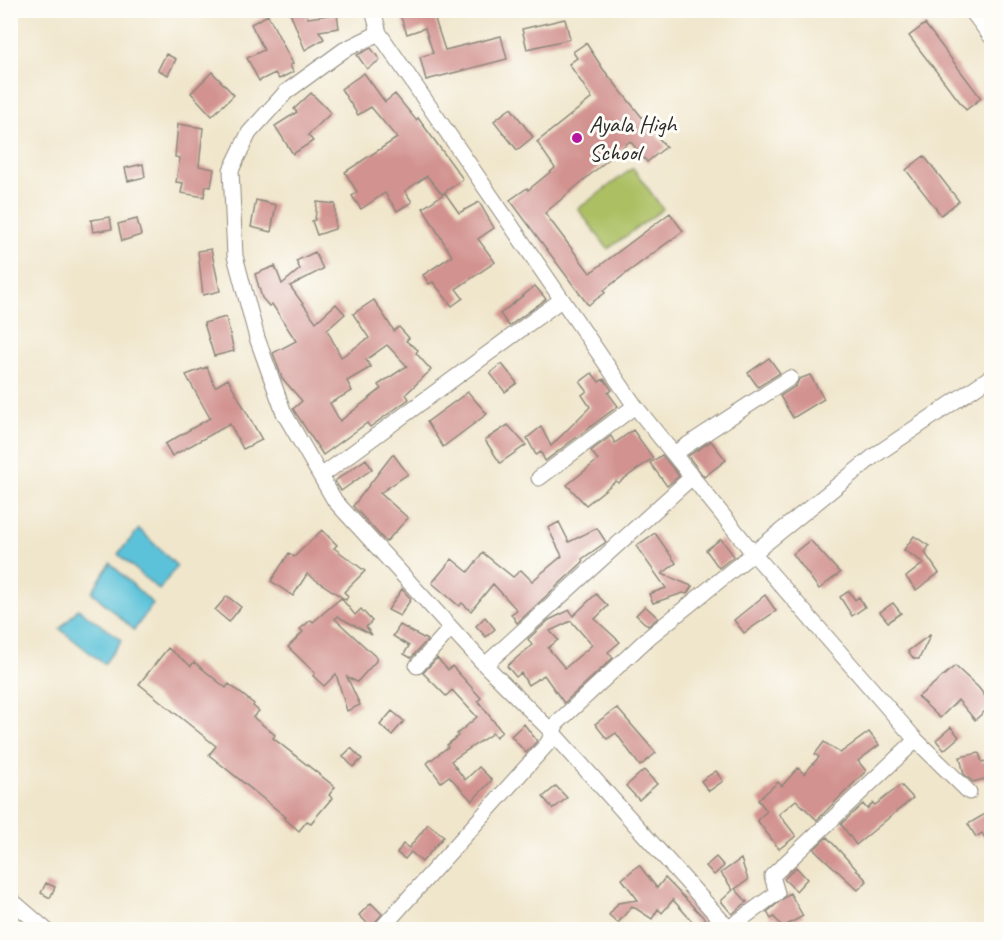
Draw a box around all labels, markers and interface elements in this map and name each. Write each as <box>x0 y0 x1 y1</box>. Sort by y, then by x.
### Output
place label: Ayala High School <box>589 109 678 167</box>
marker: Ayala High School <box>570 131 584 145</box>

